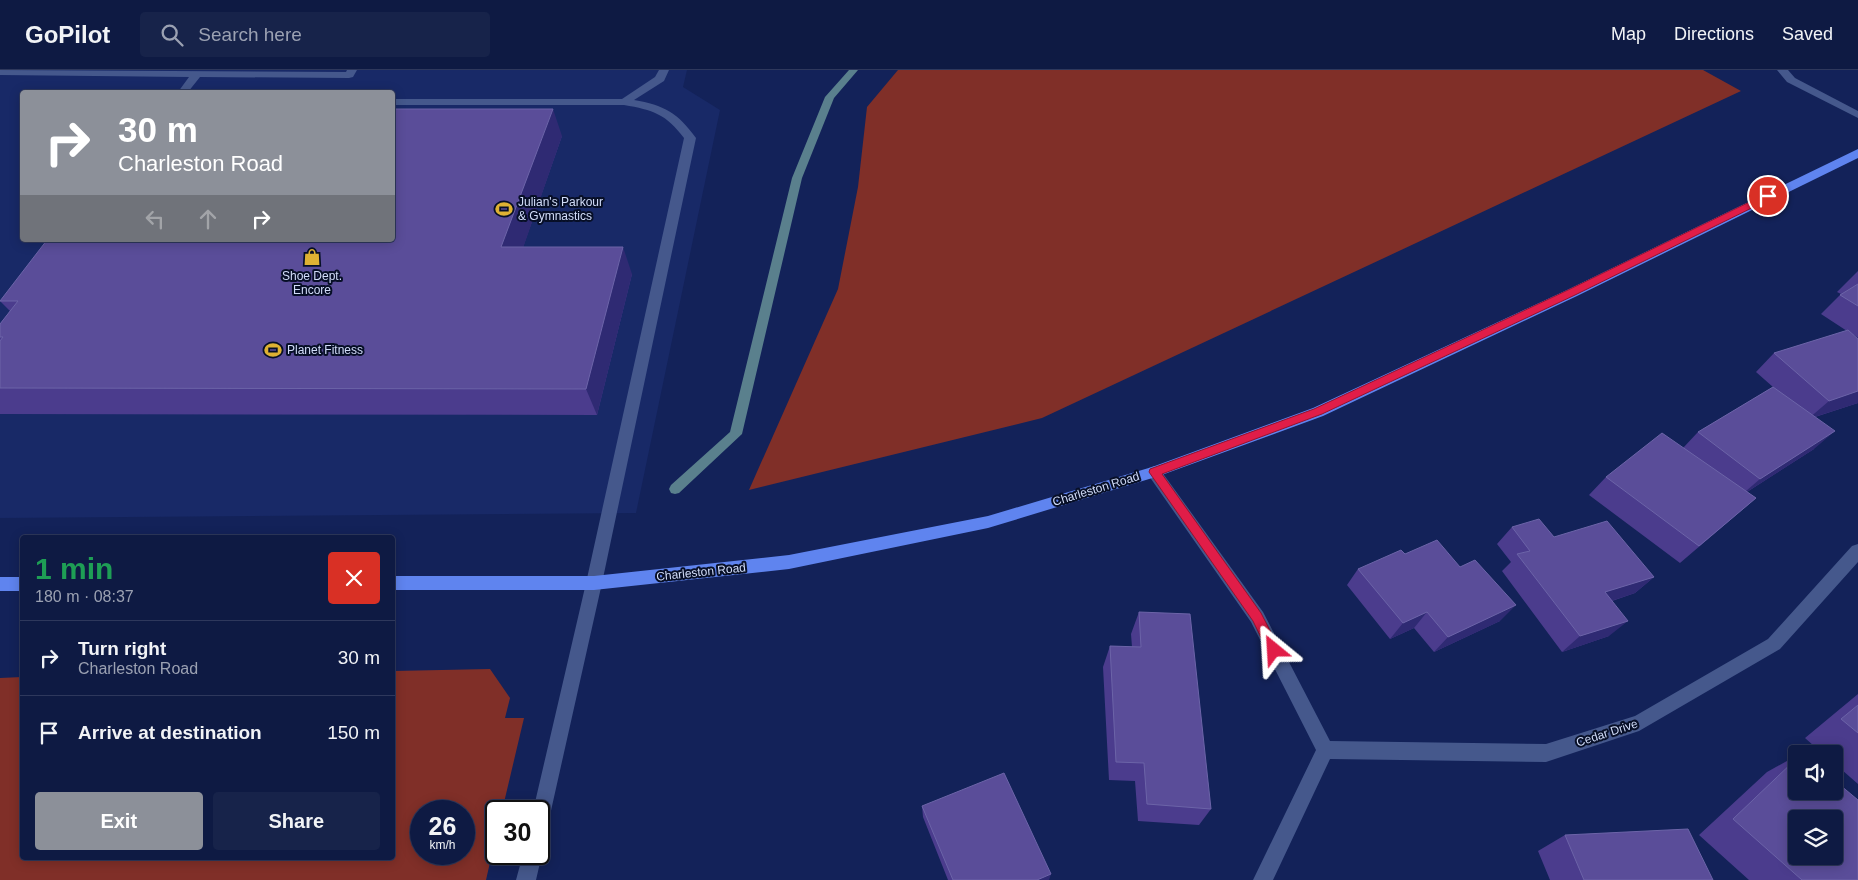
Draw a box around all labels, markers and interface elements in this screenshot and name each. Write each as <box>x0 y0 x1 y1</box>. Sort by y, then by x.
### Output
search box <box>140 12 490 57</box>
text: GoPilot <box>25 21 110 48</box>
icon: search <box>158 21 186 49</box>
text: Search here <box>198 24 302 45</box>
text: Map <box>1611 24 1646 44</box>
text: Directions <box>1674 24 1754 44</box>
text: Saved <box>1782 24 1833 44</box>
icon: right <box>35 110 100 175</box>
text: 30 m <box>118 110 198 149</box>
text: Charleston Road <box>118 151 283 176</box>
pin <box>1747 175 1789 217</box>
icon: arrive <box>1754 182 1782 210</box>
place label: Julian's Parkour & Gymnastics <box>518 195 603 223</box>
sports icon: Julian's Parkour & Gymnastics <box>494 199 514 219</box>
icon: left <box>141 205 169 233</box>
icon: ahead <box>194 205 222 233</box>
icon: right <box>247 205 275 233</box>
shop icon: Shoe Dept. Encore <box>302 247 322 267</box>
place label: Shoe Dept. Encore <box>282 269 342 297</box>
sports icon: Planet Fitness <box>263 340 283 360</box>
place label: Planet Fitness <box>287 343 363 357</box>
street label: Charleston Road <box>1051 469 1141 509</box>
text: 1 min <box>35 552 113 585</box>
button: close <box>328 552 380 604</box>
street label: Charleston Road <box>655 560 747 584</box>
text: 180 m · 08:37 <box>35 588 134 605</box>
position arrow <box>1247 623 1299 675</box>
text: Turn right <box>78 638 166 659</box>
icon: right <box>35 644 63 672</box>
text: 30 m <box>338 647 380 668</box>
text: Charleston Road <box>78 660 198 677</box>
street label: Cedar Drive <box>1574 716 1640 750</box>
icon: arrive <box>35 719 63 747</box>
text: Arrive at destination <box>78 722 262 743</box>
text: 150 m <box>327 722 380 743</box>
map controls <box>1788 745 1843 865</box>
button: sound <box>1788 745 1843 800</box>
button: Exit <box>35 792 203 850</box>
button: Share <box>213 792 380 850</box>
speed limit sign: 30 <box>485 800 550 865</box>
button: layers <box>1788 810 1843 865</box>
text: 26 <box>429 812 456 840</box>
text: km/h <box>429 838 456 852</box>

